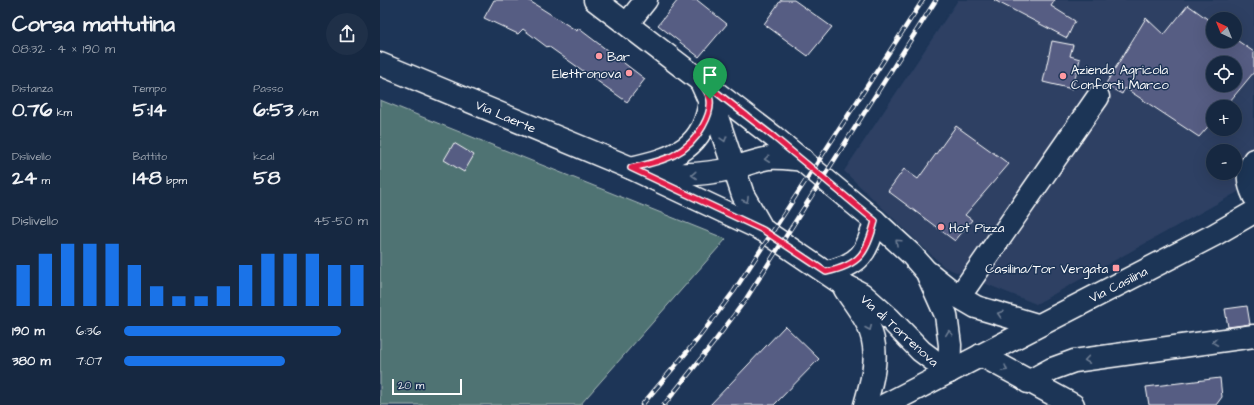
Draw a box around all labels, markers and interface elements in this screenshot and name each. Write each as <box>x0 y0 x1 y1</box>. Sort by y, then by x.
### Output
text: Corsa mattutina <box>12 9 175 40</box>
north arrow <box>1206 12 1242 48</box>
map controls <box>1206 12 1242 180</box>
button: share <box>326 13 368 55</box>
text: 08:32 · 4 × 190 m <box>12 40 115 58</box>
place label: Bar <box>607 48 630 66</box>
marker: Bar <box>594 51 604 61</box>
button: locate <box>1206 56 1242 92</box>
pin <box>693 58 727 99</box>
place label: Azienda Agricola Conforti Marco <box>1071 61 1169 94</box>
icon: arrive <box>699 64 721 86</box>
place label: Elettronova <box>552 65 621 83</box>
marker: Elettronova <box>624 68 634 78</box>
marker: Azienda Agricola Conforti Marco <box>1058 71 1068 81</box>
text: Distanza <box>12 81 53 96</box>
text: Tempo <box>133 81 166 96</box>
text: Passo <box>253 81 283 96</box>
text: 0.76 <box>12 96 52 124</box>
text: 5:14 <box>133 96 166 124</box>
text: 6:53 <box>253 96 294 124</box>
street label: Via Laerte <box>473 96 539 138</box>
button: + <box>1206 100 1242 136</box>
text: km <box>52 105 72 120</box>
text: /km <box>294 105 318 120</box>
one-way arrow <box>719 136 728 143</box>
button: − <box>1206 144 1242 180</box>
text: Dislivello <box>12 149 51 164</box>
text: Battito <box>133 149 167 164</box>
text: kcal <box>253 149 274 164</box>
one-way arrow <box>764 154 770 163</box>
text: 24 <box>12 164 37 192</box>
text: 148 <box>133 164 162 192</box>
text: 58 <box>253 164 280 192</box>
one-way arrow <box>691 170 697 179</box>
text: m <box>37 173 50 188</box>
text: bpm <box>162 173 187 188</box>
one-way arrow <box>741 196 749 203</box>
text: Dislivello <box>12 212 58 230</box>
text: 45–50 m <box>313 212 368 230</box>
place label: Hot Pizza <box>949 219 1005 237</box>
marker: Hot Pizza <box>936 222 946 232</box>
one-way arrow <box>895 239 903 247</box>
place label: Casilina/Tor Vergata <box>985 260 1108 279</box>
street label: Via Casilina <box>1086 262 1151 307</box>
marker: Casilina/Tor Vergata <box>1111 263 1121 273</box>
street label: Via di Torrenova <box>856 291 943 371</box>
one-way arrow <box>997 310 1004 319</box>
text: 190 m <box>12 322 45 340</box>
text: 6:36 <box>76 322 101 340</box>
one-way arrow <box>865 324 873 331</box>
one-way arrow <box>944 330 953 336</box>
one-way arrow <box>1212 337 1218 346</box>
text: 380 m <box>12 352 51 370</box>
text: 7:07 <box>76 352 102 370</box>
one-way arrow <box>1084 355 1090 364</box>
one-way arrow <box>1001 364 1008 371</box>
scale bar <box>392 377 462 396</box>
text: 20 m <box>398 378 424 393</box>

